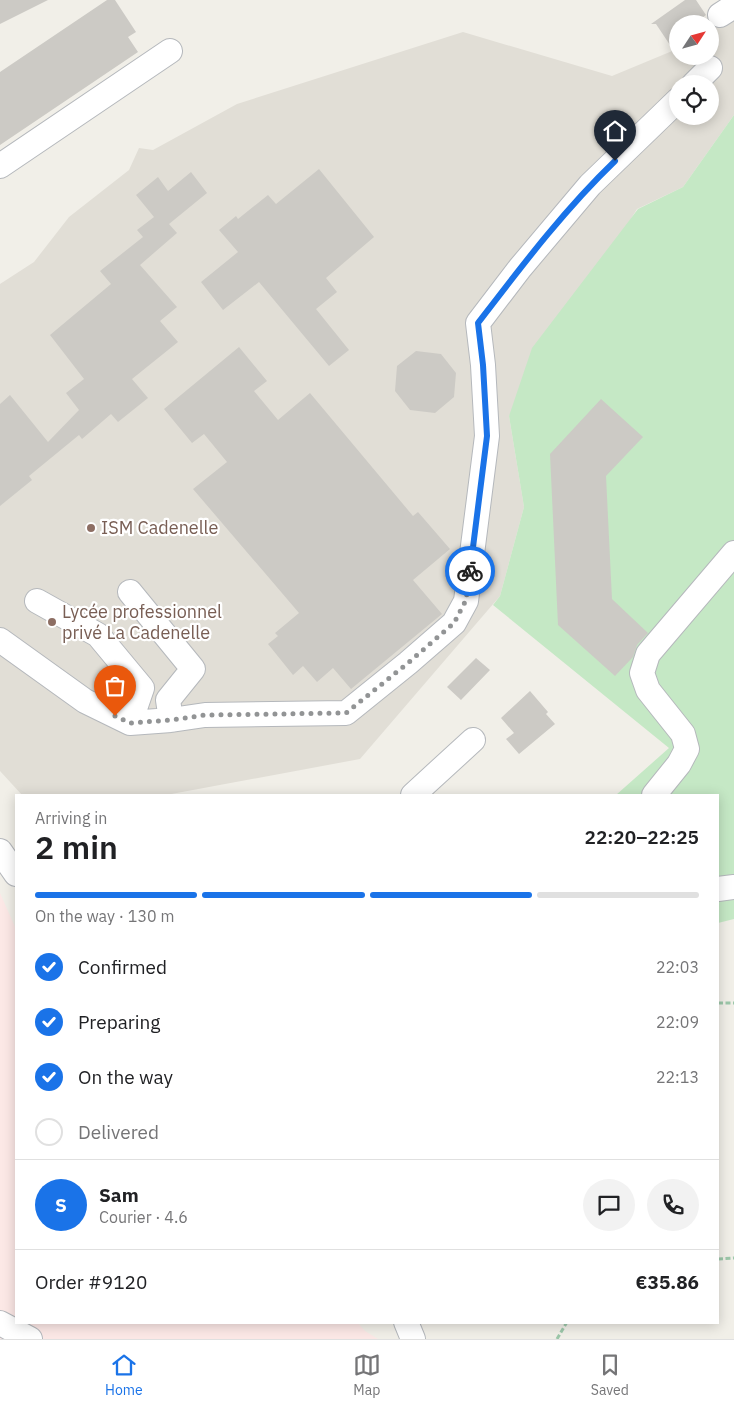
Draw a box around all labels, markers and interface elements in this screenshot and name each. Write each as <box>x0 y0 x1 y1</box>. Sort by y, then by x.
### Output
north arrow <box>669 15 719 65</box>
map controls <box>669 15 719 125</box>
button: locate <box>669 75 719 125</box>
pin <box>594 110 636 161</box>
icon: home <box>601 117 629 145</box>
place label: ISM Cadenelle <box>101 516 218 539</box>
marker: ISM Cadenelle <box>85 522 97 534</box>
courier <box>445 546 495 596</box>
icon: bike <box>456 557 484 585</box>
place label: Lycée professionnel privé La Cadenelle <box>62 600 222 644</box>
marker: Lycée professionnel privé La Cadenelle <box>46 616 58 628</box>
pin <box>94 665 136 716</box>
icon: bag <box>101 672 129 700</box>
text: Arriving in <box>35 808 107 828</box>
text: 22:20–22:25 <box>585 825 699 849</box>
text: 2 min <box>35 826 118 868</box>
text: On the way · 130 m <box>35 906 174 926</box>
icon: check <box>35 953 63 981</box>
text: Confirmed <box>78 955 167 979</box>
text: 22:03 <box>656 957 699 977</box>
icon: check <box>35 1008 63 1036</box>
text: Preparing <box>78 1010 160 1034</box>
text: 22:09 <box>656 1012 699 1032</box>
icon: check <box>35 1063 63 1091</box>
text: On the way <box>78 1065 173 1089</box>
text: 22:13 <box>656 1067 699 1087</box>
text: Delivered <box>78 1120 159 1144</box>
button: chat <box>583 1179 635 1231</box>
button: phone <box>647 1179 699 1231</box>
text: Sam <box>99 1183 139 1207</box>
text: S <box>55 1193 67 1217</box>
text: Courier · 4.6 <box>99 1207 188 1227</box>
text: Order #9120 <box>35 1270 147 1294</box>
text: €35.86 <box>636 1270 699 1294</box>
tab: Home <box>105 1351 143 1399</box>
tab: Map <box>353 1351 381 1399</box>
tab: Saved <box>591 1351 629 1399</box>

